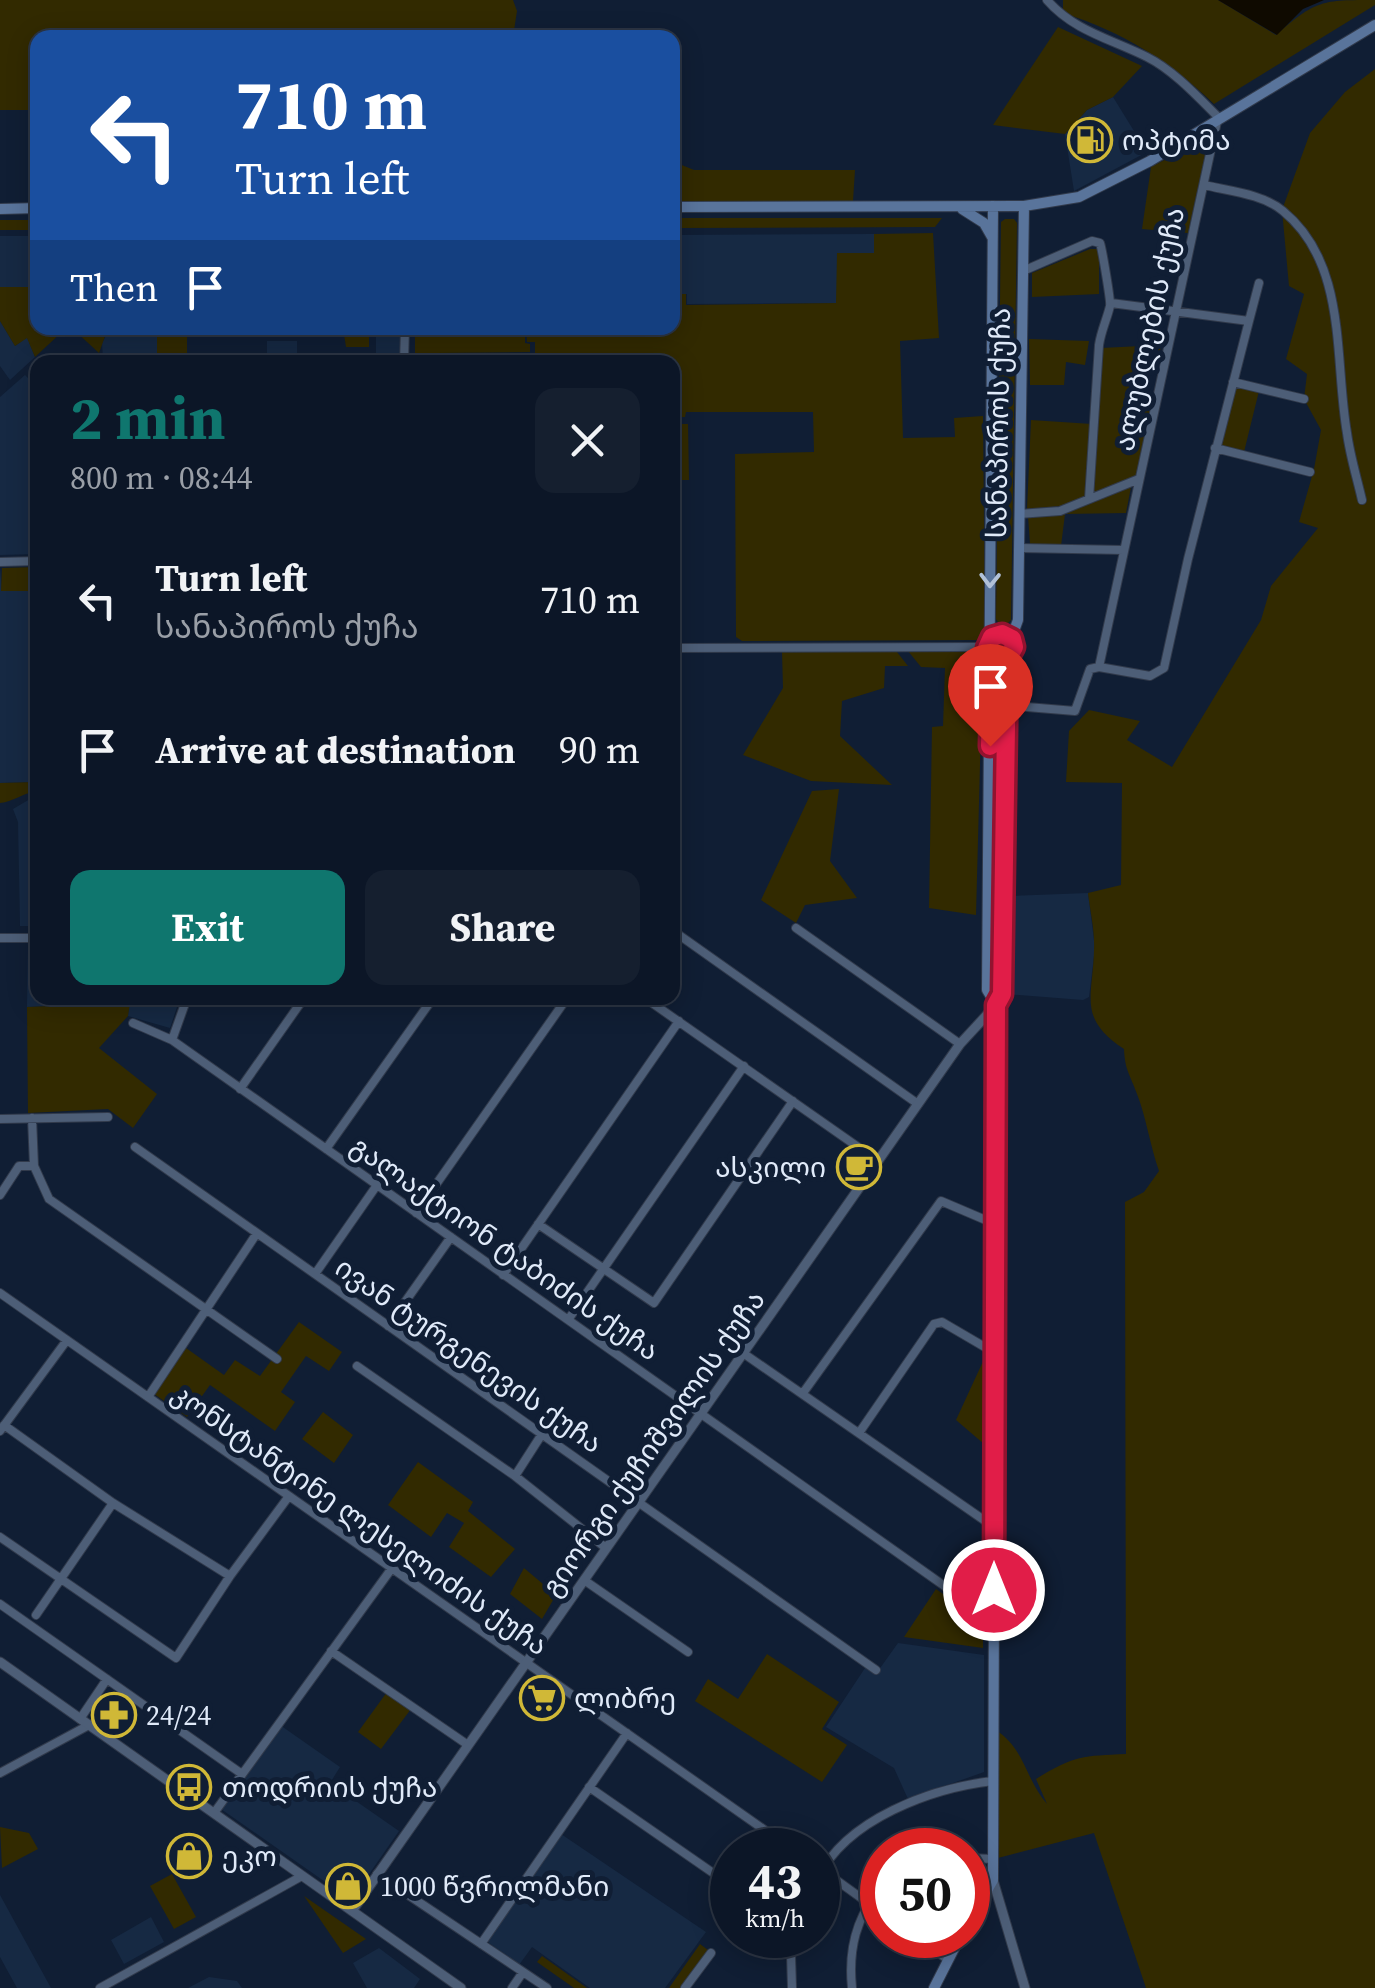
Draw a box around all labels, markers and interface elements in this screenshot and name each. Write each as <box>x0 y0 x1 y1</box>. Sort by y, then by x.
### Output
text: 710 m <box>235 56 427 152</box>
icon: left <box>70 70 200 200</box>
fuel station icon: ოპტიმა <box>1067 117 1113 163</box>
place label: ოპტიმა <box>1122 121 1231 159</box>
text: Turn left <box>235 147 409 209</box>
street label: ალუბლების ქუჩა <box>1105 204 1193 454</box>
icon: arrive <box>178 260 233 315</box>
text: Then <box>70 262 158 314</box>
street label: სანაპიროს ქუჩა <box>977 307 1019 539</box>
text: 2 min <box>70 377 226 459</box>
button: close <box>535 388 640 493</box>
text: 800 m · 08:44 <box>70 456 252 500</box>
text: Turn left <box>155 552 307 604</box>
icon: left <box>70 573 125 628</box>
text: 710 m <box>540 574 640 626</box>
one-way arrow <box>979 574 1001 589</box>
text: სანაპიროს ქუჩა <box>155 605 419 649</box>
pin <box>948 644 1033 747</box>
icon: arrive <box>963 659 1018 714</box>
icon: arrive <box>70 723 125 778</box>
text: Arrive at destination <box>155 724 516 776</box>
text: 90 m <box>559 724 640 776</box>
button: Exit <box>70 870 345 985</box>
button: Share <box>365 870 640 985</box>
street label: გალაქტიონ ტაბიძის ქუჩა <box>343 1127 667 1369</box>
cafe icon: ასკილი <box>836 1144 882 1190</box>
place label: ასკილი <box>715 1148 826 1186</box>
street label: ივან ტურგენევის ქუჩა <box>328 1248 610 1462</box>
street label: გიორგი ქუჩიშვილის ქუჩა <box>533 1282 773 1604</box>
street label: კონსტანტინე ლესელიძის ქუჩა <box>164 1374 556 1664</box>
position arrow <box>942 1538 1046 1642</box>
supermarket icon: ლიბრე <box>519 1675 565 1721</box>
place label: ლიბრე <box>574 1679 676 1717</box>
pharmacy icon: 24/24 <box>91 1692 137 1738</box>
place label: 24/24 <box>146 1696 211 1734</box>
bus stop icon: თოდრიის ქუჩა <box>166 1764 212 1810</box>
place label: თოდრიის ქუჩა <box>222 1768 437 1806</box>
speed limit sign: 50 <box>860 1828 990 1958</box>
shop icon: ეკო <box>166 1833 212 1879</box>
place label: ეკო <box>222 1837 277 1875</box>
text: 43 <box>748 1846 802 1915</box>
shop icon: 1000 წვრილმანი <box>325 1863 371 1909</box>
place label: 1000 წვრილმანი <box>380 1867 609 1905</box>
text: km/h <box>745 1901 805 1935</box>

